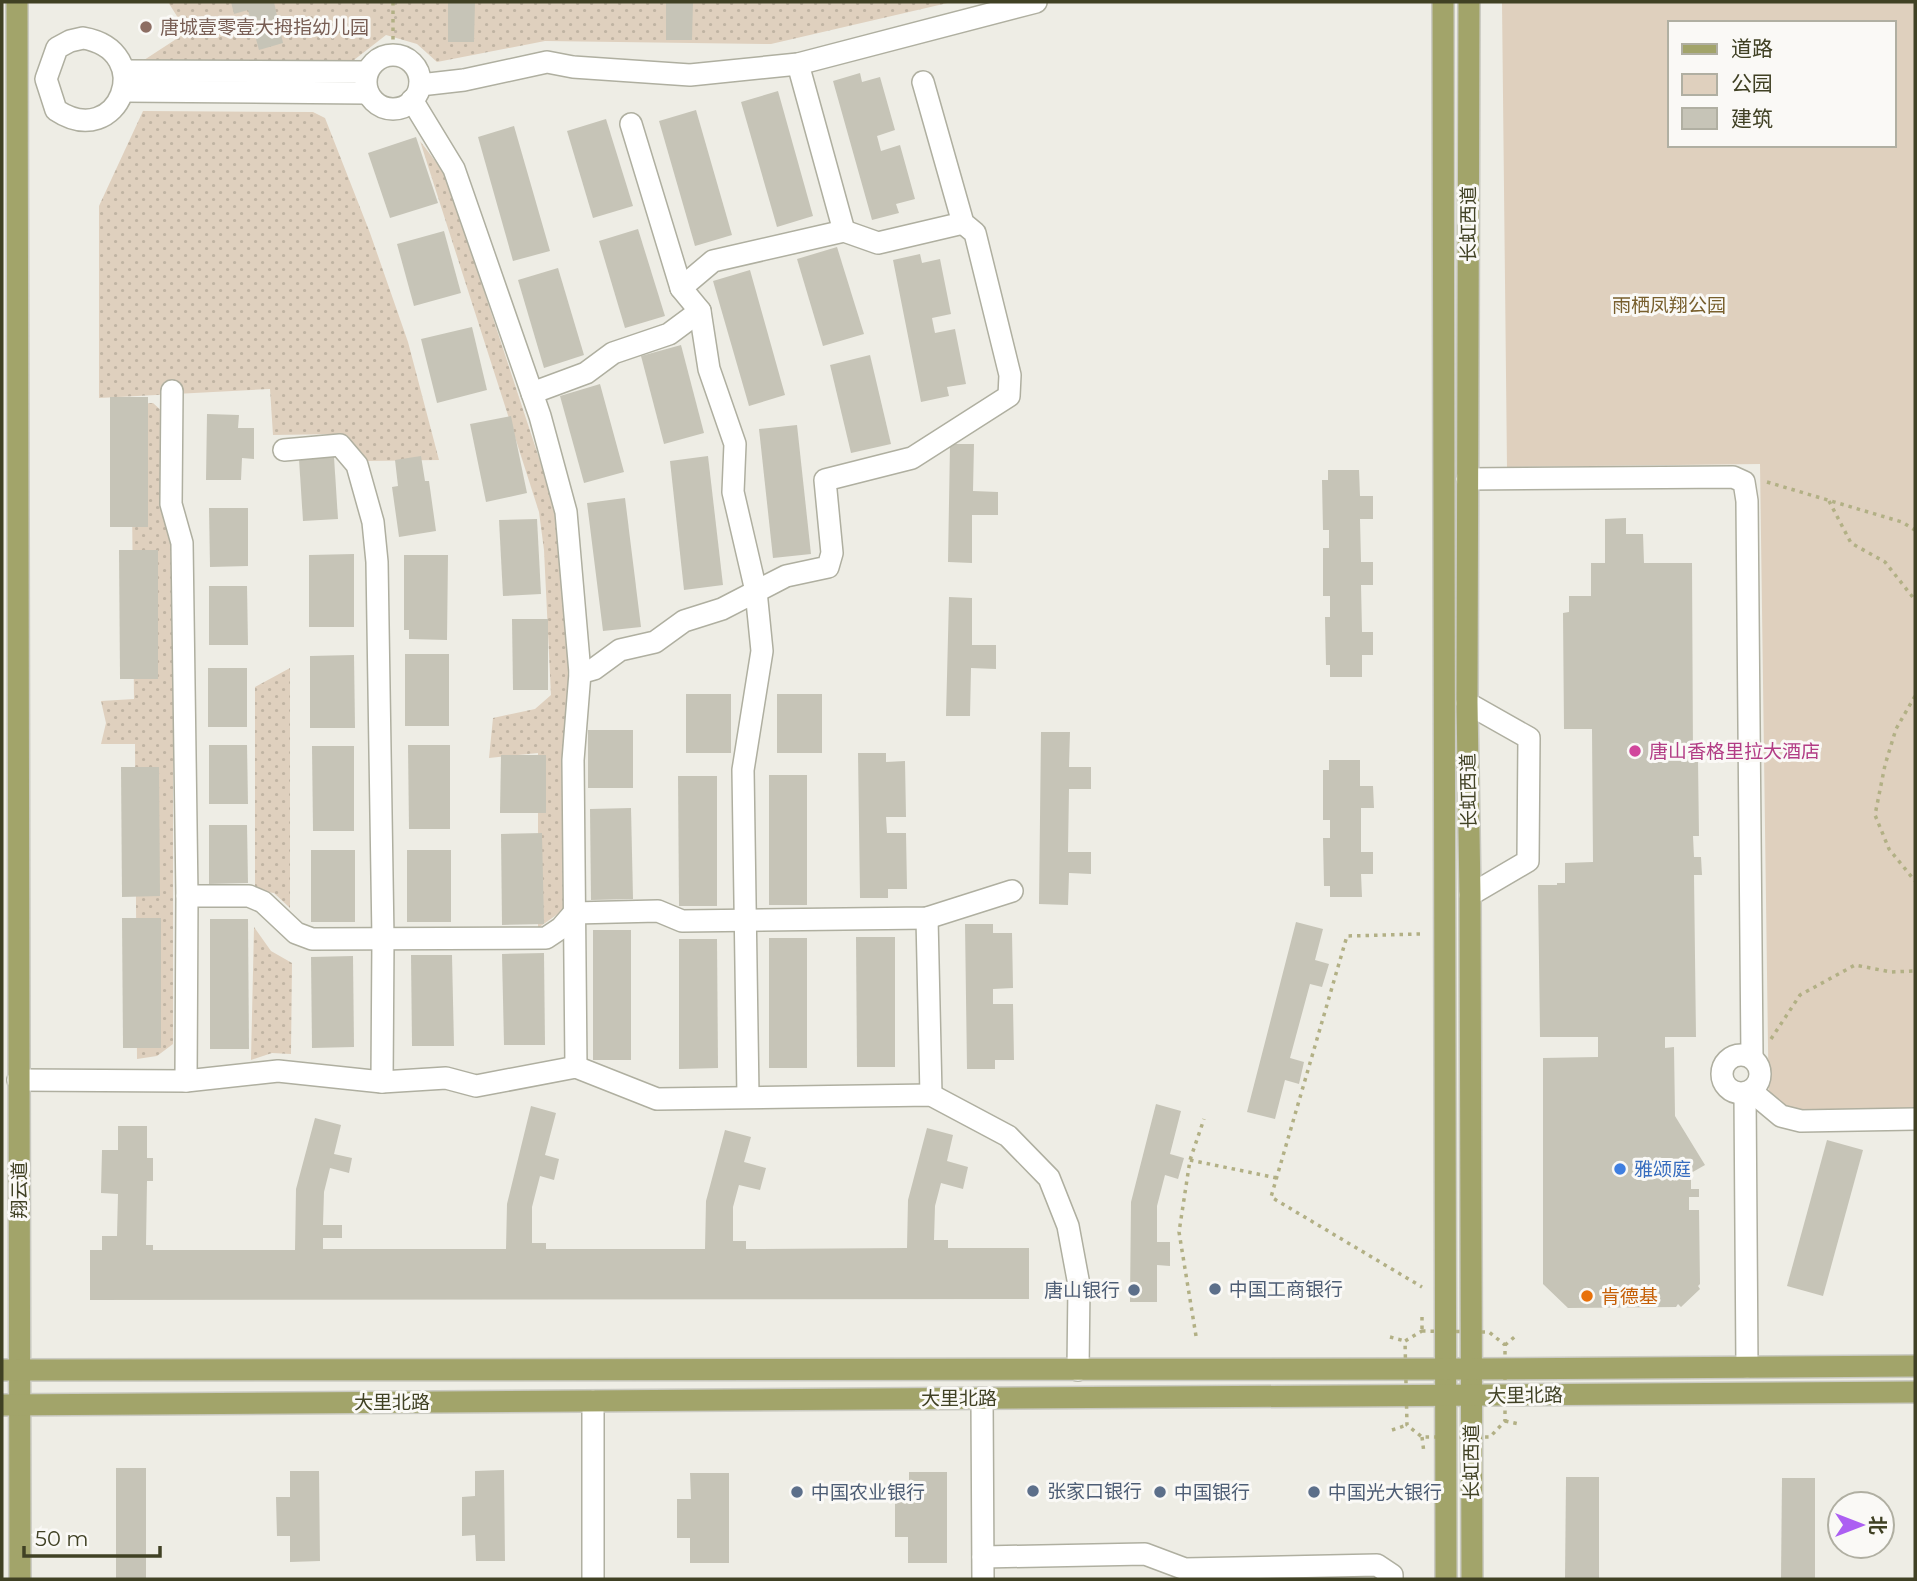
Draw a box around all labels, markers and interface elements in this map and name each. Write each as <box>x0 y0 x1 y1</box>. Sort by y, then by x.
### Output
place label: 唐城壹零壹大拇指幼儿园 <box>160 16 369 39</box>
marker: 唐城壹零壹大拇指幼儿园 <box>138 19 154 35</box>
legend <box>1668 21 1896 147</box>
text: 道路 <box>1731 36 1773 61</box>
text: 公园 <box>1731 71 1773 96</box>
text: 建筑 <box>1731 106 1773 131</box>
street label: 长虹西道 <box>1457 186 1480 262</box>
park label: 雨栖凤翔公园 <box>1612 294 1726 317</box>
place label: 唐山香格里拉大酒店 <box>1649 740 1820 763</box>
marker: 唐山香格里拉大酒店 <box>1627 743 1643 759</box>
street label: 长虹西道 <box>1456 753 1481 829</box>
place label: 雅颂庭 <box>1634 1158 1691 1181</box>
street label: 翔云道 <box>8 1161 31 1219</box>
marker: 雅颂庭 <box>1612 1161 1628 1177</box>
place label: 中国工商银行 <box>1229 1278 1343 1301</box>
place label: 唐山银行 <box>1044 1279 1120 1302</box>
marker: 中国工商银行 <box>1207 1281 1223 1297</box>
marker: 唐山银行 <box>1126 1282 1142 1298</box>
place label: 肯德基 <box>1601 1285 1658 1308</box>
marker: 肯德基 <box>1579 1288 1595 1304</box>
street label: 大里北路 <box>1487 1383 1563 1408</box>
street label: 大里北路 <box>921 1387 997 1410</box>
street label: 大里北路 <box>354 1391 430 1414</box>
street label: 长虹西道 <box>1460 1424 1483 1500</box>
place label: 张家口银行 <box>1047 1480 1142 1503</box>
place label: 中国农业银行 <box>811 1481 925 1504</box>
place label: 中国银行 <box>1174 1481 1250 1504</box>
place label: 中国光大银行 <box>1328 1481 1442 1504</box>
marker: 张家口银行 <box>1025 1483 1041 1499</box>
marker: 中国农业银行 <box>789 1484 805 1500</box>
marker: 中国银行 <box>1152 1484 1168 1500</box>
marker: 中国光大银行 <box>1306 1484 1322 1500</box>
north arrow <box>1826 1490 1896 1560</box>
scale bar <box>24 1514 161 1558</box>
text: 北 <box>1866 1515 1889 1535</box>
text: 50 m <box>35 1526 89 1551</box>

